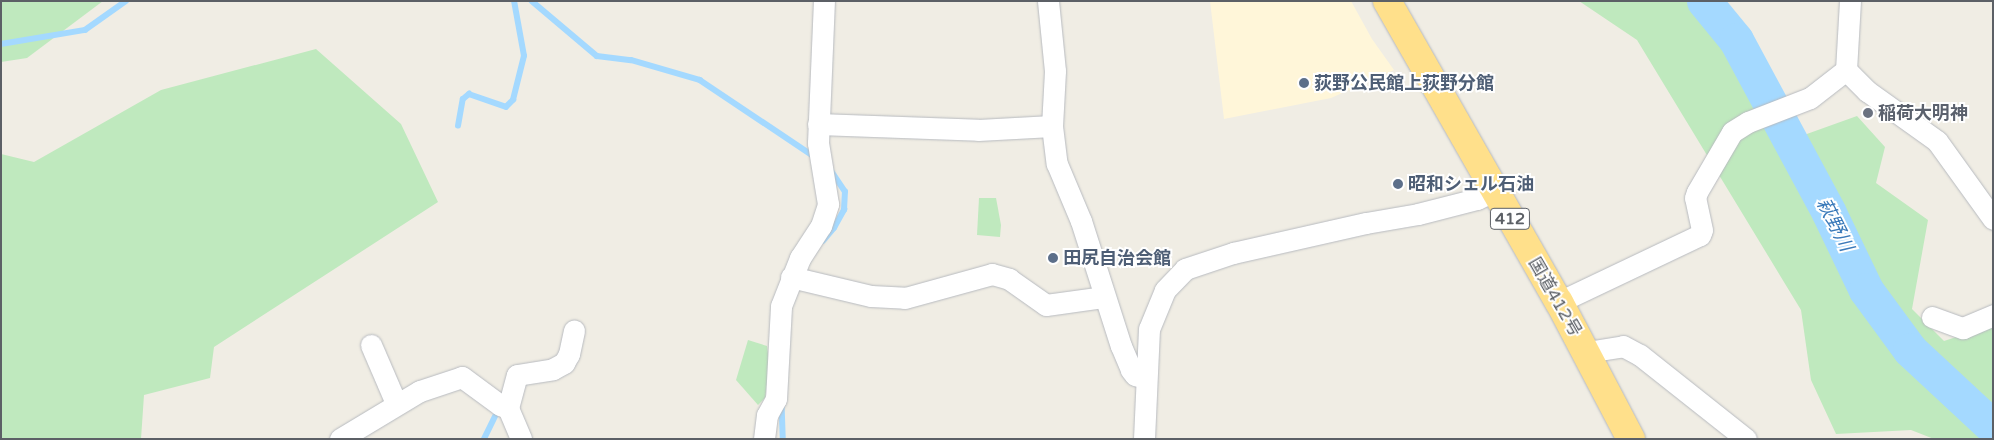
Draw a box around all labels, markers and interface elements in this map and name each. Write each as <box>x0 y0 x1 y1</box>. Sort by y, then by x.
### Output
place label: 荻野公民館上荻野分館 <box>1314 72 1494 94</box>
marker: 荻野公民館上荻野分館 <box>1298 77 1310 89</box>
place label: 稲荷大明神 <box>1878 102 1968 124</box>
marker: 稲荷大明神 <box>1862 107 1874 119</box>
place label: 昭和シェル石油 <box>1408 173 1534 195</box>
marker: 昭和シェル石油 <box>1392 178 1404 190</box>
water label: 萩野川 <box>1811 194 1857 256</box>
road number: 412 <box>1489 205 1531 232</box>
place label: 田尻自治会館 <box>1063 247 1171 269</box>
marker: 田尻自治会館 <box>1047 252 1059 264</box>
street label: 国道412号 <box>1524 254 1586 340</box>

